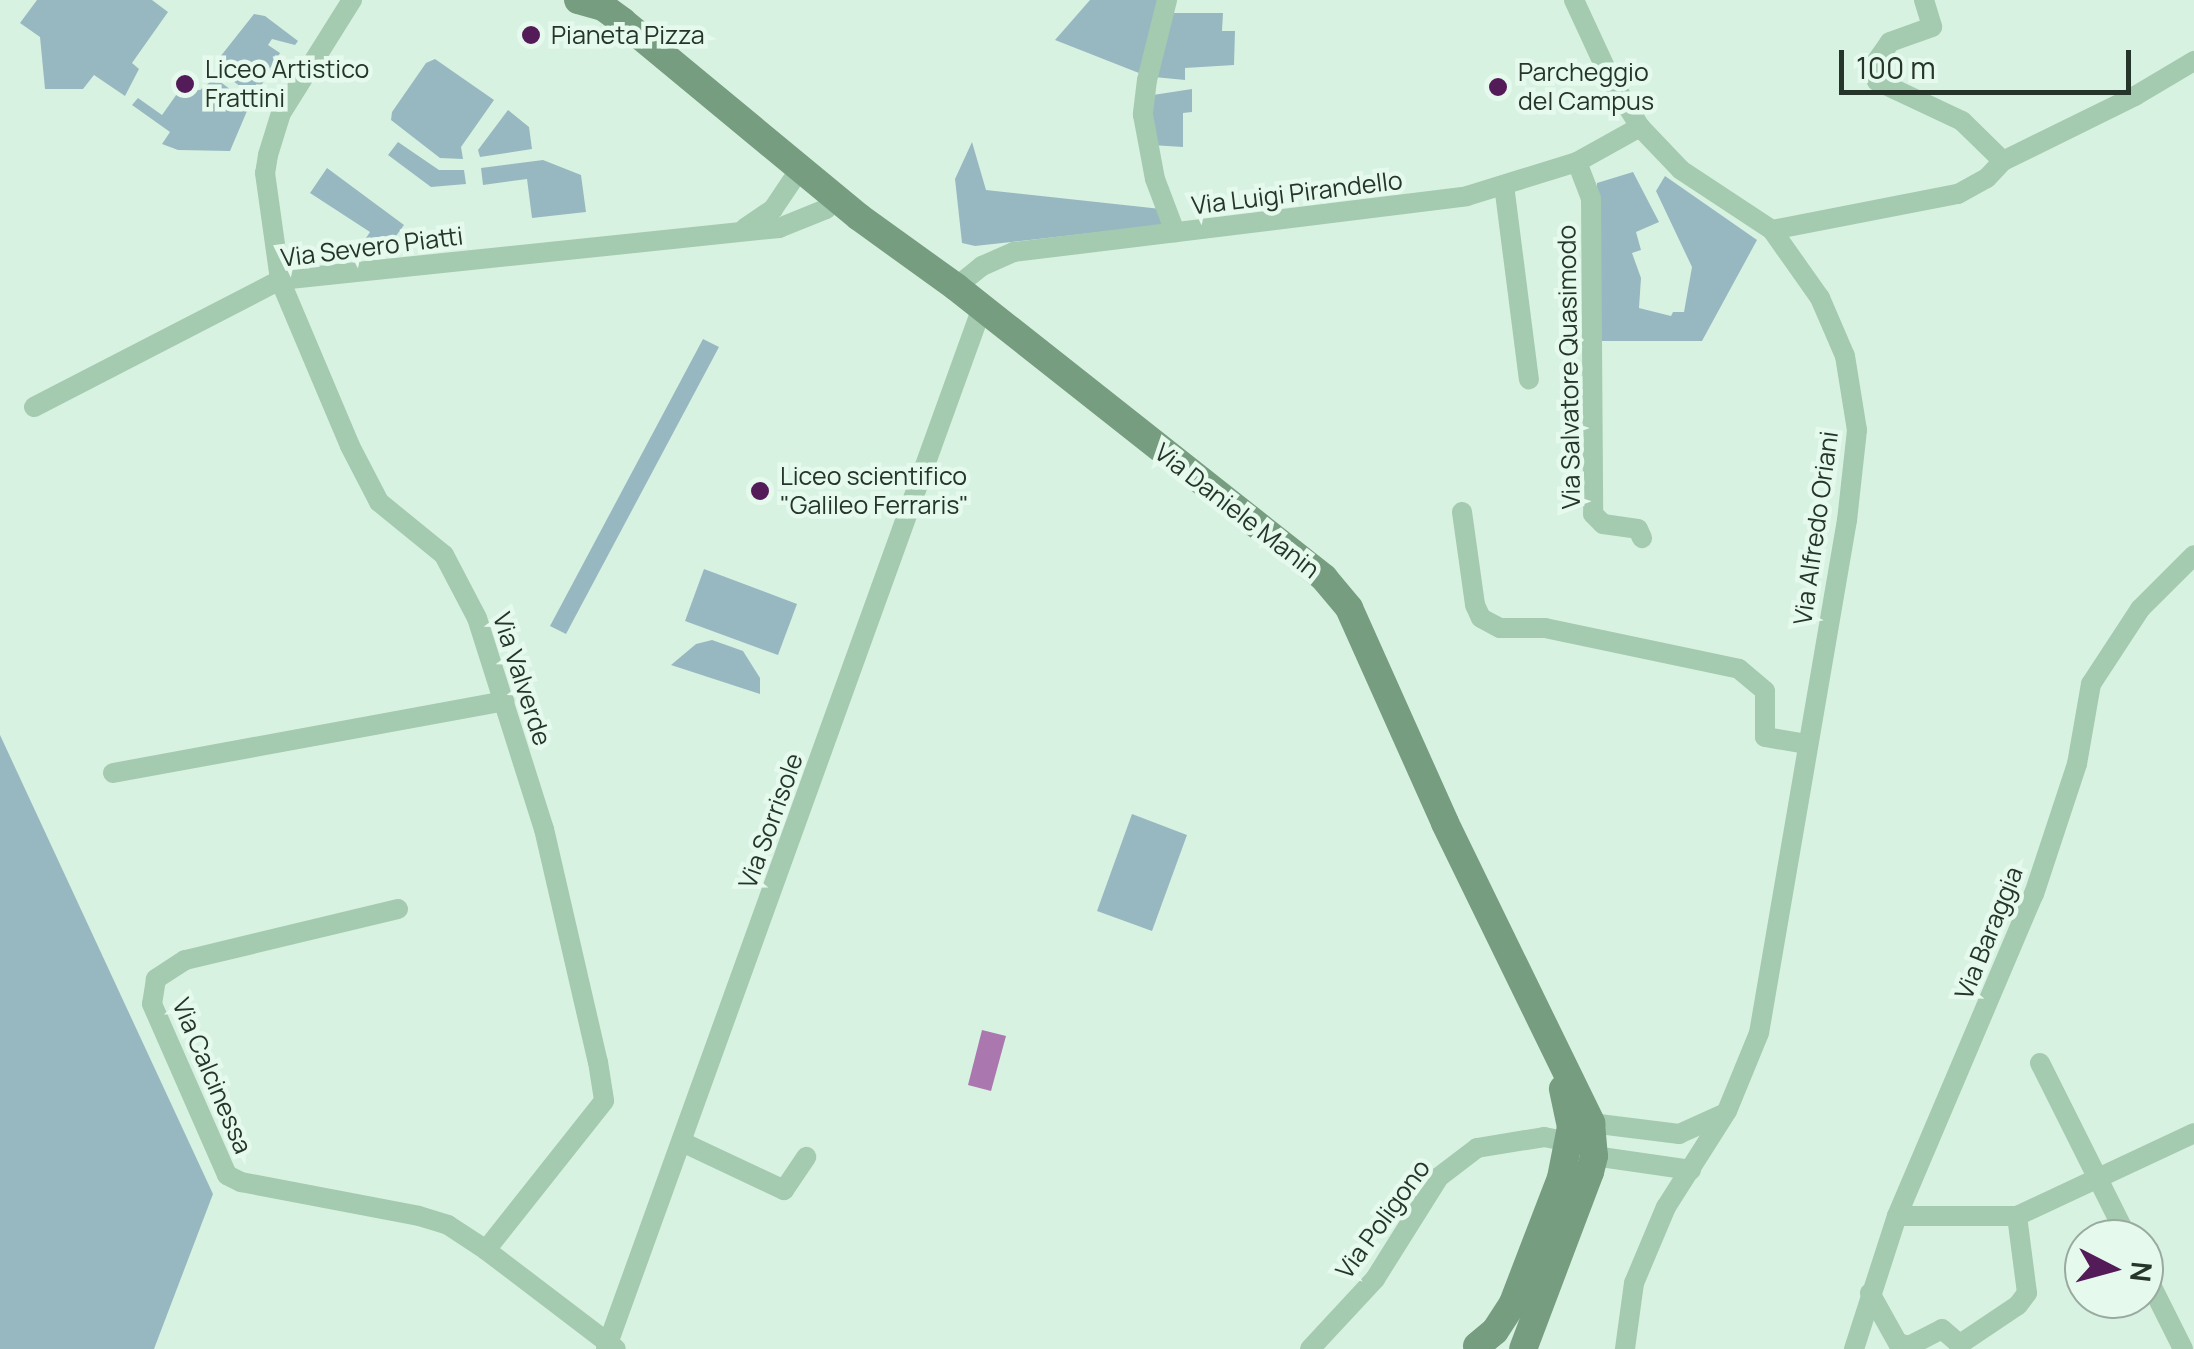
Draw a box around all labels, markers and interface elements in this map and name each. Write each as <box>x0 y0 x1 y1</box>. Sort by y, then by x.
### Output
place label: Pianeta Pizza <box>551 20 705 50</box>
marker: Pianeta Pizza <box>520 24 542 46</box>
scale bar <box>1844 30 2136 92</box>
text: 100 m <box>1856 47 1936 88</box>
place label: Liceo Artistico Frattini <box>205 55 369 114</box>
place label: Parcheggio del Campus <box>1518 58 1654 117</box>
marker: Liceo Artistico Frattini <box>174 73 196 95</box>
marker: Parcheggio del Campus <box>1487 76 1509 98</box>
street label: Via Luigi Pirandello <box>1190 165 1404 221</box>
street label: Via Severo Piatti <box>279 221 465 273</box>
street label: Via Salvatore Quasimodo <box>1552 225 1586 509</box>
street label: Via Alfredo Oriani <box>1788 429 1844 627</box>
street label: Via Daniele Manin <box>1149 437 1325 585</box>
place label: Liceo scientifico "Galileo Ferraris" <box>780 462 969 521</box>
marker: Liceo scientifico "Galileo Ferraris" <box>749 480 771 502</box>
street label: Via Valverde <box>486 609 558 749</box>
street label: Via Sorrisole <box>733 749 809 893</box>
street label: Via Baraggia <box>1949 862 2029 1004</box>
street label: Via Calcinessa <box>166 994 258 1158</box>
street label: Via Poligono <box>1330 1154 1436 1284</box>
north arrow <box>2064 1219 2164 1319</box>
text: N <box>2122 1260 2162 1284</box>

